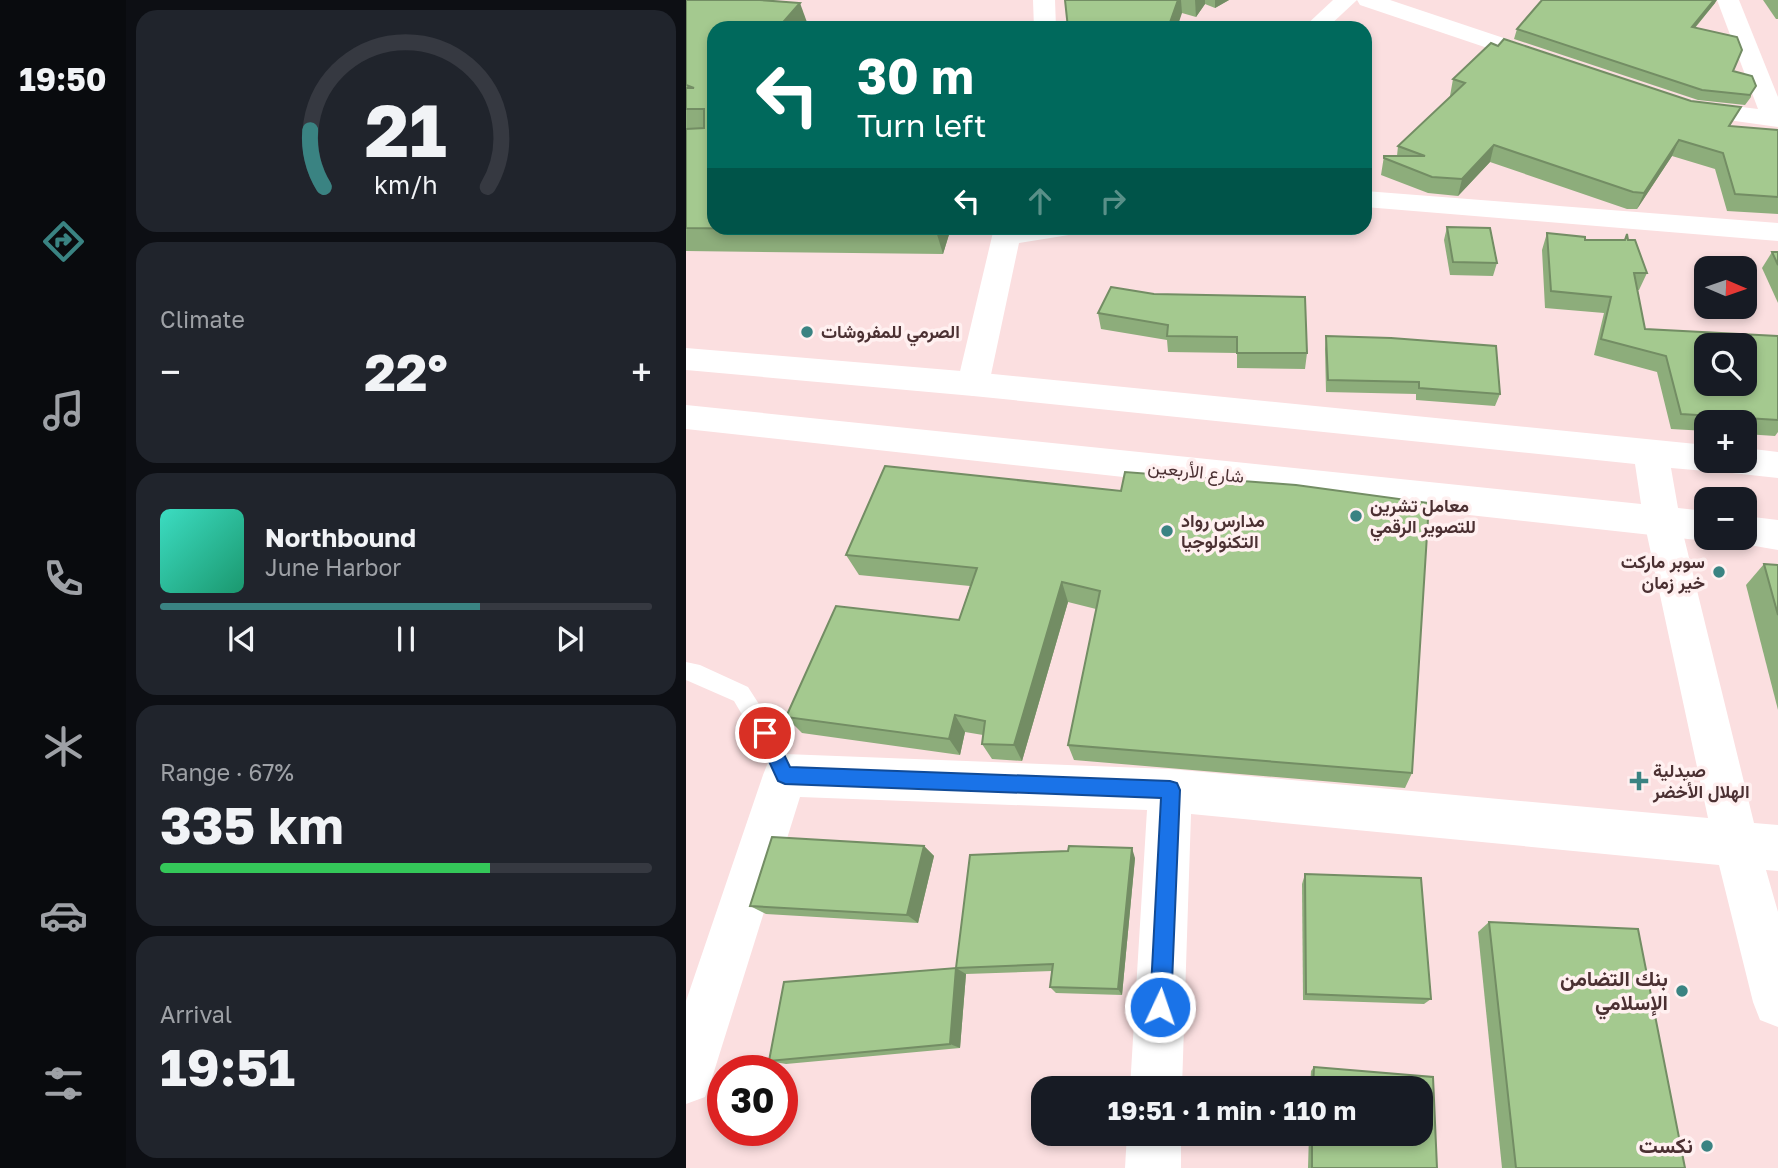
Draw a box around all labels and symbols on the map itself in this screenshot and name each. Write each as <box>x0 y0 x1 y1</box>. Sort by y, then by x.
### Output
north arrow <box>1694 256 1757 318</box>
place label: الصرمي للمفروشات <box>821 320 960 347</box>
marker: الصرمي للمفروشات <box>799 324 815 340</box>
street label: شارع الأربعين <box>1147 455 1245 489</box>
place label: معامل تشرين للتصوير الرقمي <box>1370 494 1476 542</box>
marker: معامل تشرين للتصوير الرقمي <box>1348 508 1364 524</box>
place label: مدارس رواد التكنولوجيا <box>1181 509 1265 553</box>
marker: مدارس رواد التكنولوجيا <box>1159 523 1175 539</box>
place label: سوبر ماركت خير زمان <box>1621 550 1705 594</box>
marker: سوبر ماركت خير زمان <box>1711 564 1727 580</box>
pin <box>735 703 795 763</box>
place label: صيدلية الهلال الأخضر <box>1652 759 1750 803</box>
marker: صيدلية الهلال الأخضر <box>1631 773 1647 789</box>
place label: بنك التضامن الإسلامي <box>1560 965 1668 1020</box>
position arrow <box>1123 970 1197 1044</box>
marker: بنك التضامن الإسلامي <box>1674 983 1690 999</box>
speed limit sign: 30 <box>707 1055 798 1146</box>
place label: نكست <box>1639 1132 1693 1158</box>
marker: نكست <box>1699 1138 1715 1154</box>

